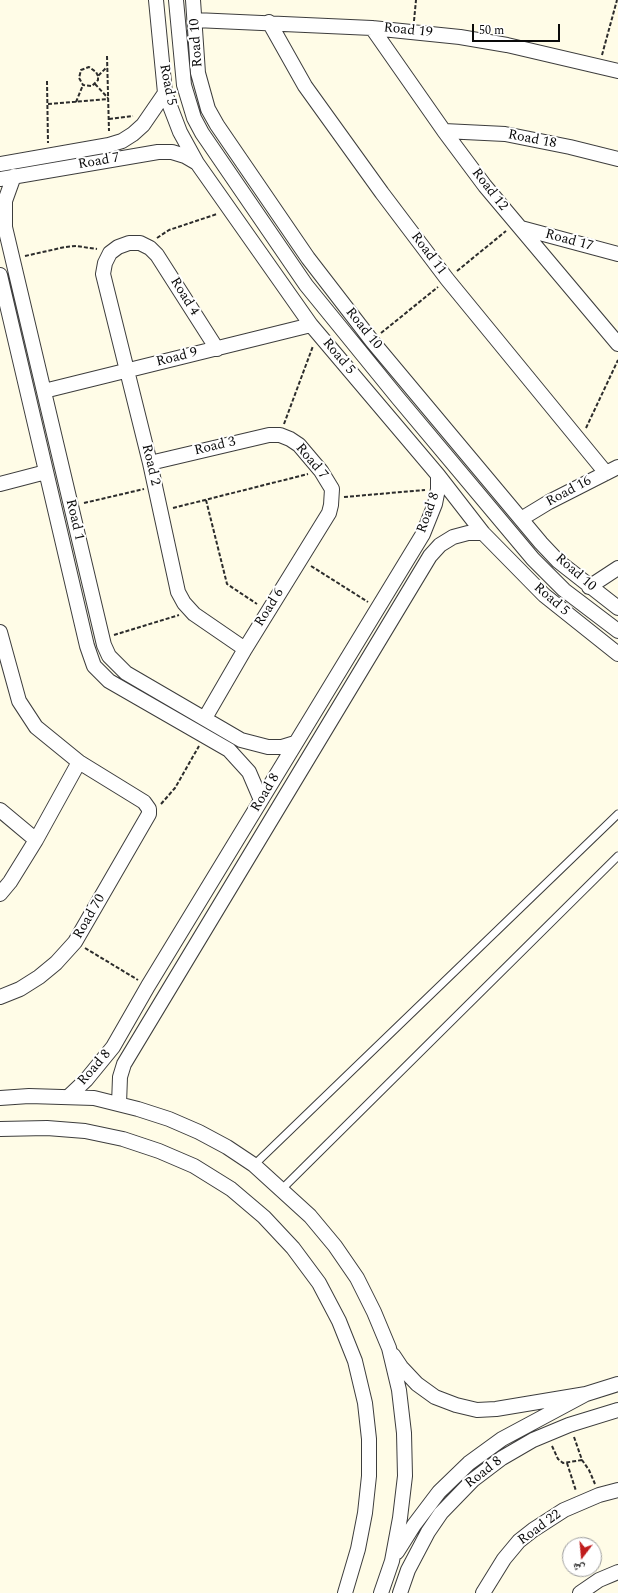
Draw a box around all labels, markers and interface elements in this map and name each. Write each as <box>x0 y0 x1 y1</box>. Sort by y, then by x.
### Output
scale bar <box>474 16 562 42</box>
street label: Road 10 <box>187 18 207 68</box>
street label: Road 19 <box>383 20 433 42</box>
text: 50 m <box>479 21 504 40</box>
street label: Road 5 <box>155 63 179 107</box>
street label: Road 18 <box>506 127 558 153</box>
street label: Road 7 <box>77 150 121 174</box>
street label: Road 12 <box>467 166 511 214</box>
street label: Road 17 <box>543 227 595 255</box>
street label: Road 11 <box>407 229 449 279</box>
street label: Road 4 <box>166 275 202 319</box>
street label: Road 10 <box>341 305 385 353</box>
street label: Road 5 <box>318 335 358 379</box>
street label: Road 9 <box>155 345 199 371</box>
street label: Road 3 <box>193 434 237 460</box>
street label: Road 7 <box>291 440 331 484</box>
street label: Road 2 <box>137 443 163 487</box>
street label: Road 16 <box>543 473 595 511</box>
street label: Road 8 <box>414 490 444 536</box>
street label: Road 1 <box>61 498 87 542</box>
street label: Road 10 <box>551 551 599 595</box>
street label: Road 5 <box>530 580 572 620</box>
street label: Road 6 <box>252 586 288 630</box>
street label: Road 8 <box>248 771 284 815</box>
street label: Road 70 <box>70 892 110 942</box>
street label: Road 8 <box>75 1047 115 1089</box>
street label: Road 8 <box>462 1453 506 1493</box>
street label: Road 22 <box>515 1507 565 1549</box>
north arrow <box>562 1537 602 1577</box>
text: ش <box>571 1558 587 1578</box>

